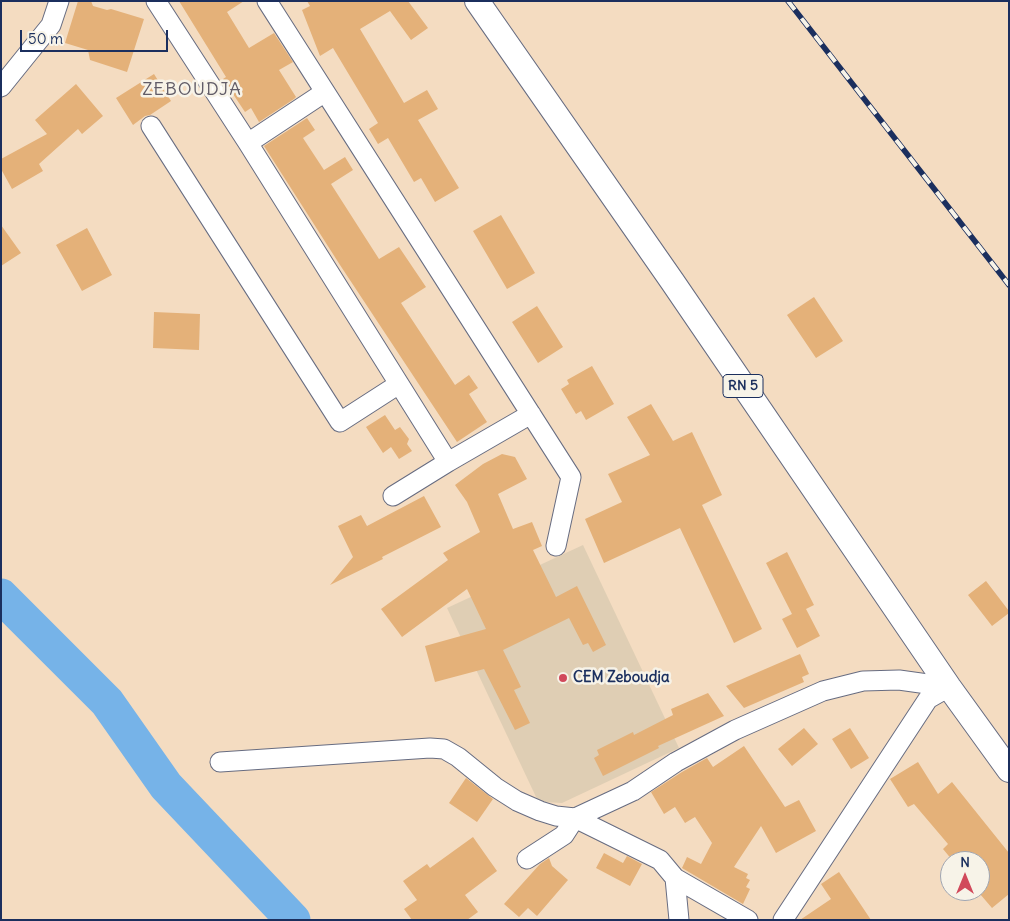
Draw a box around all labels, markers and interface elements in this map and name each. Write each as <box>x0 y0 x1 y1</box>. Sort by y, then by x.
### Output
scale bar <box>22 20 170 52</box>
text: 50 m <box>28 29 63 48</box>
district label: ZEBOUDJA <box>141 79 243 101</box>
road number: RN 5 <box>723 374 763 398</box>
place label: CEM Zeboudja <box>573 669 669 687</box>
marker: CEM Zeboudja <box>557 672 569 684</box>
north arrow <box>940 851 990 901</box>
text: N <box>960 853 970 871</box>

